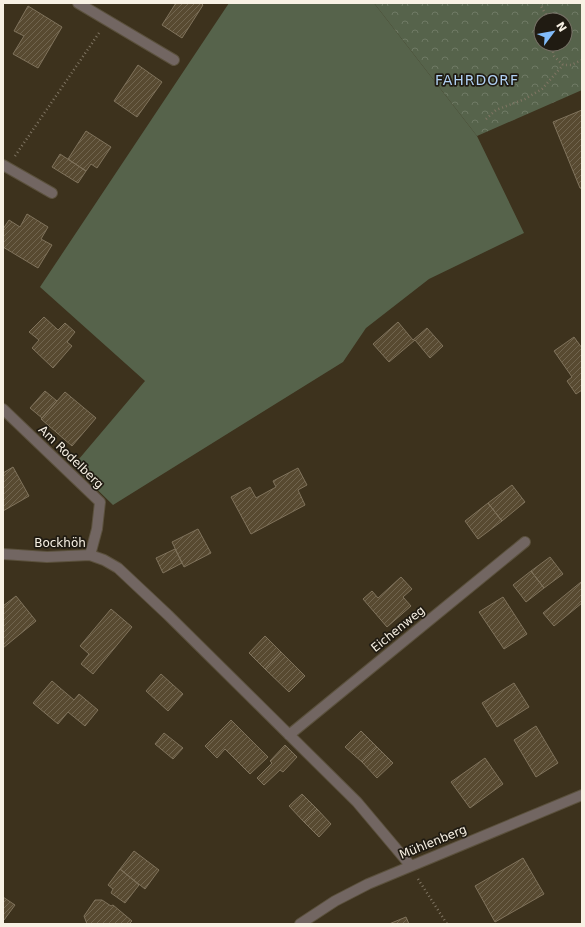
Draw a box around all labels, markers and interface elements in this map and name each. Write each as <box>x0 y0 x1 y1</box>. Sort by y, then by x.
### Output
north arrow <box>533 12 573 52</box>
text: N <box>553 20 569 34</box>
district label: FAHRDORF <box>435 72 519 88</box>
street label: Am Rodelberg <box>36 423 106 491</box>
street label: Bockhöh <box>34 536 86 550</box>
street label: Eichenweg <box>368 603 428 655</box>
street label: Mühlenberg <box>397 822 469 862</box>

